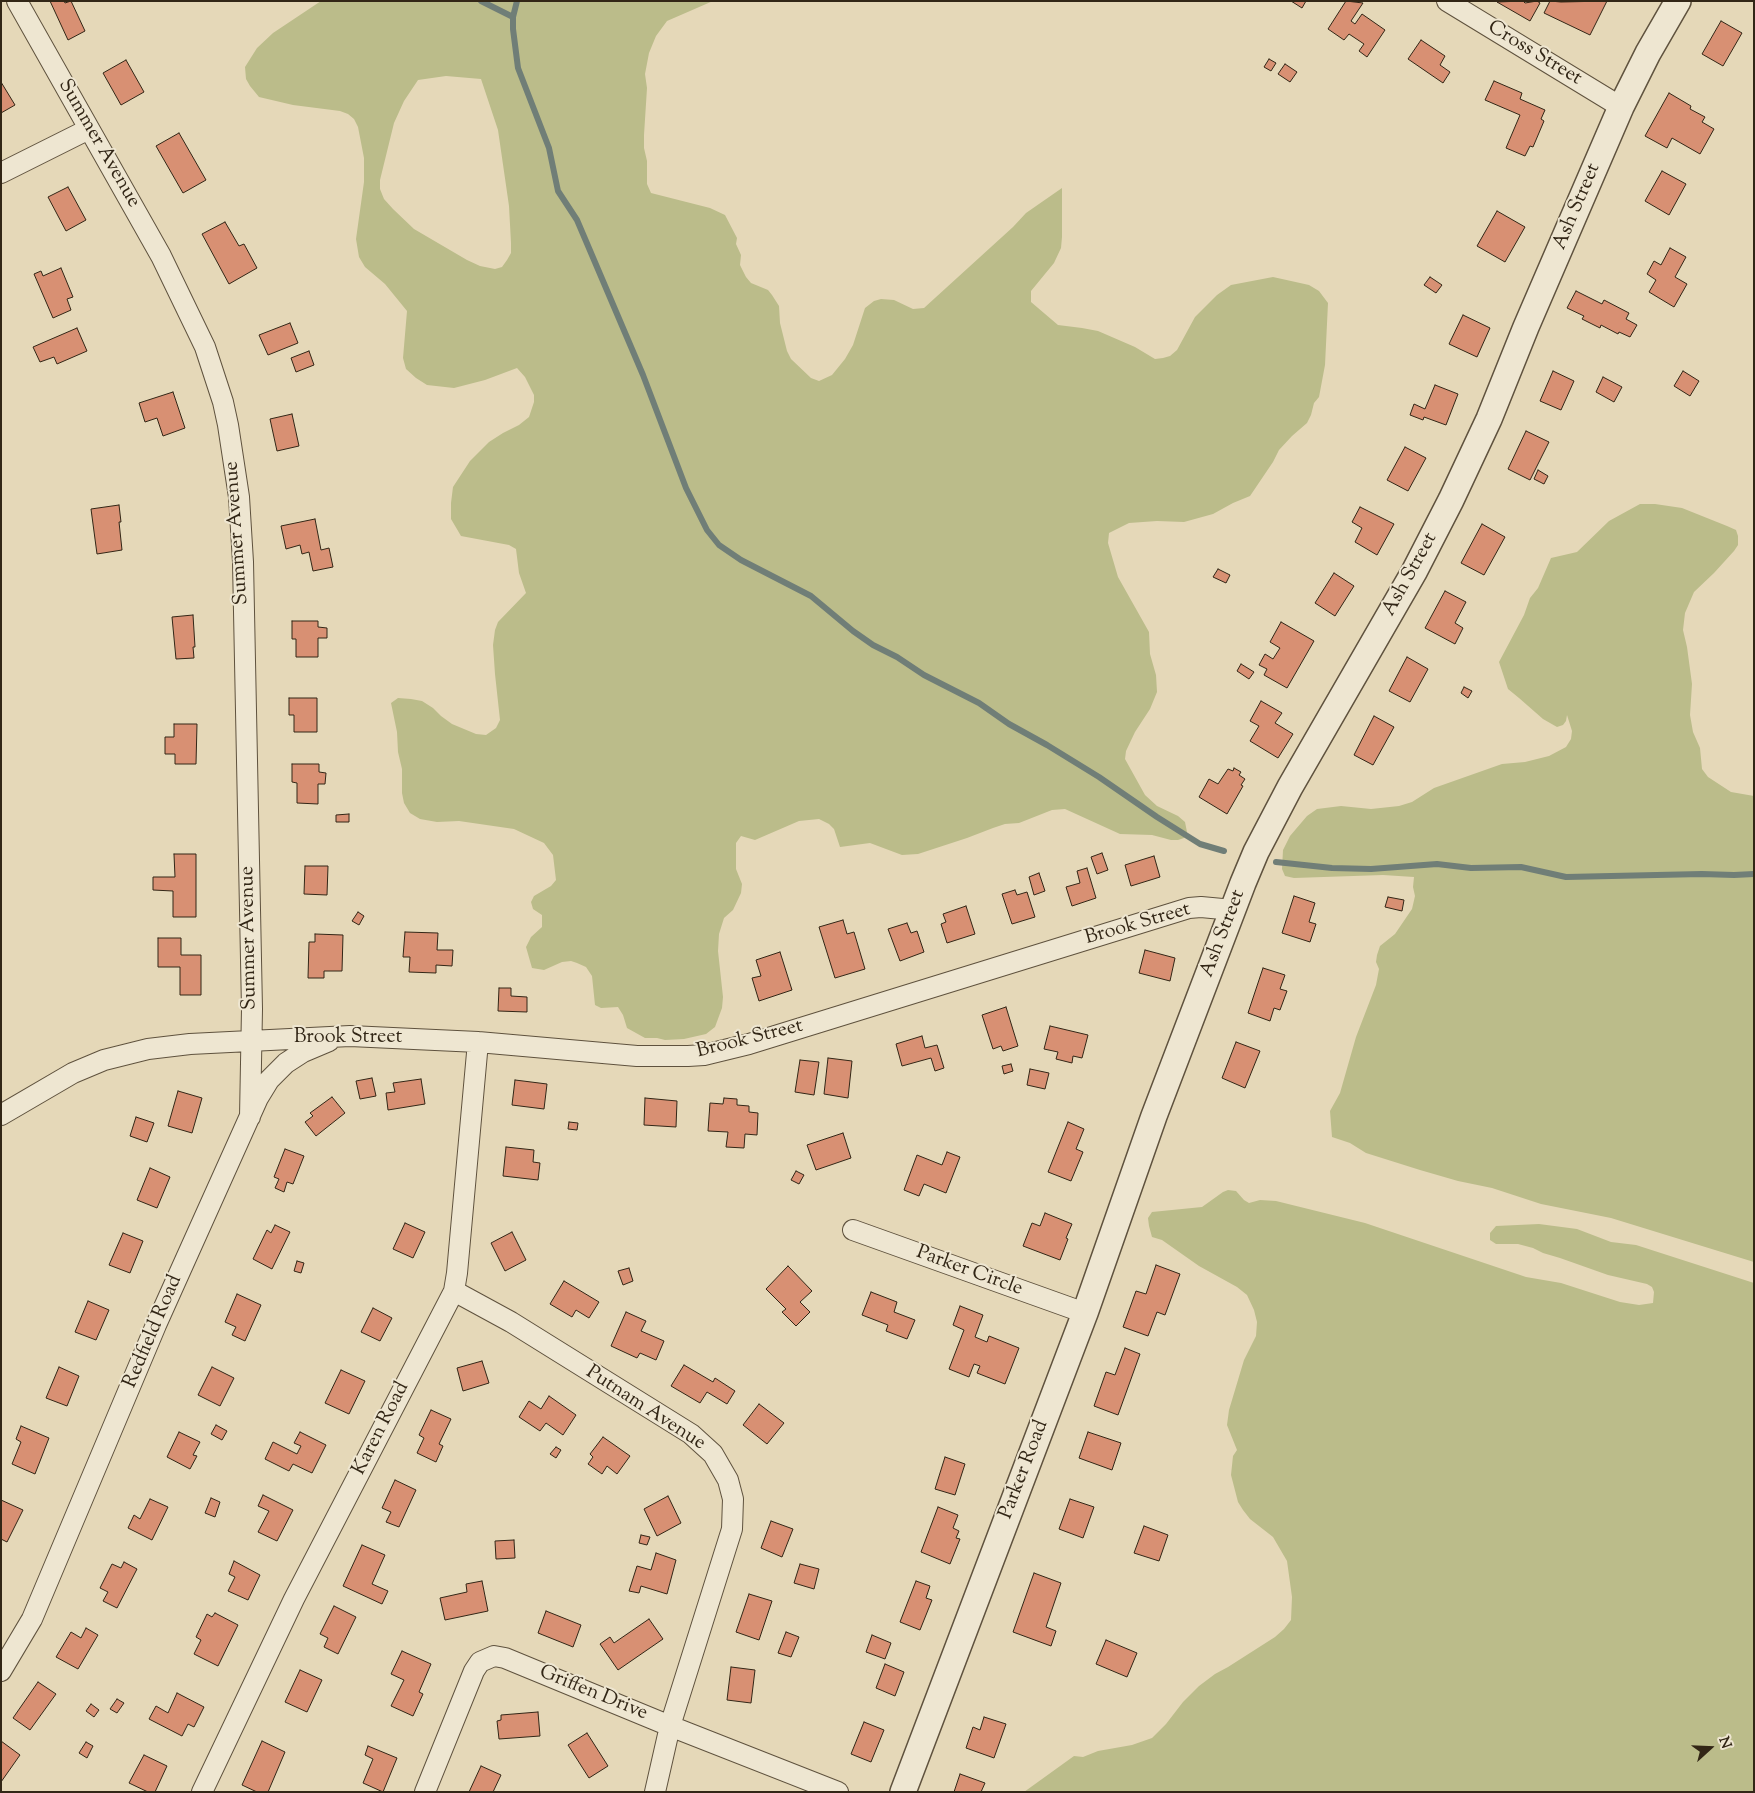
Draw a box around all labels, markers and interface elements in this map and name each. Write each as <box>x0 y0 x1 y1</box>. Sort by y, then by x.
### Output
street label: Cross Street <box>1482 16 1586 92</box>
street label: Summer Avenue <box>52 76 144 212</box>
street label: Ash Street <box>1549 160 1607 254</box>
street label: Summer Avenue <box>221 460 255 606</box>
street label: Ash Street <box>1378 529 1444 621</box>
street label: Summer Avenue <box>237 866 263 1010</box>
street label: Ash Street <box>1196 887 1252 981</box>
street label: Brook Street <box>1082 898 1194 952</box>
street label: Brook Street <box>694 1015 806 1065</box>
street label: Brook Street <box>294 1027 402 1051</box>
street label: Parker Circle <box>913 1242 1025 1302</box>
street label: Redfield Road <box>119 1272 189 1392</box>
street label: Putnam Avenue <box>581 1361 709 1457</box>
street label: Karen Road <box>348 1378 416 1480</box>
street label: Parker Road <box>995 1417 1055 1523</box>
street label: Griffen Drive <box>535 1661 651 1727</box>
north arrow <box>1685 1723 1735 1773</box>
text: N <box>1713 1734 1735 1752</box>

